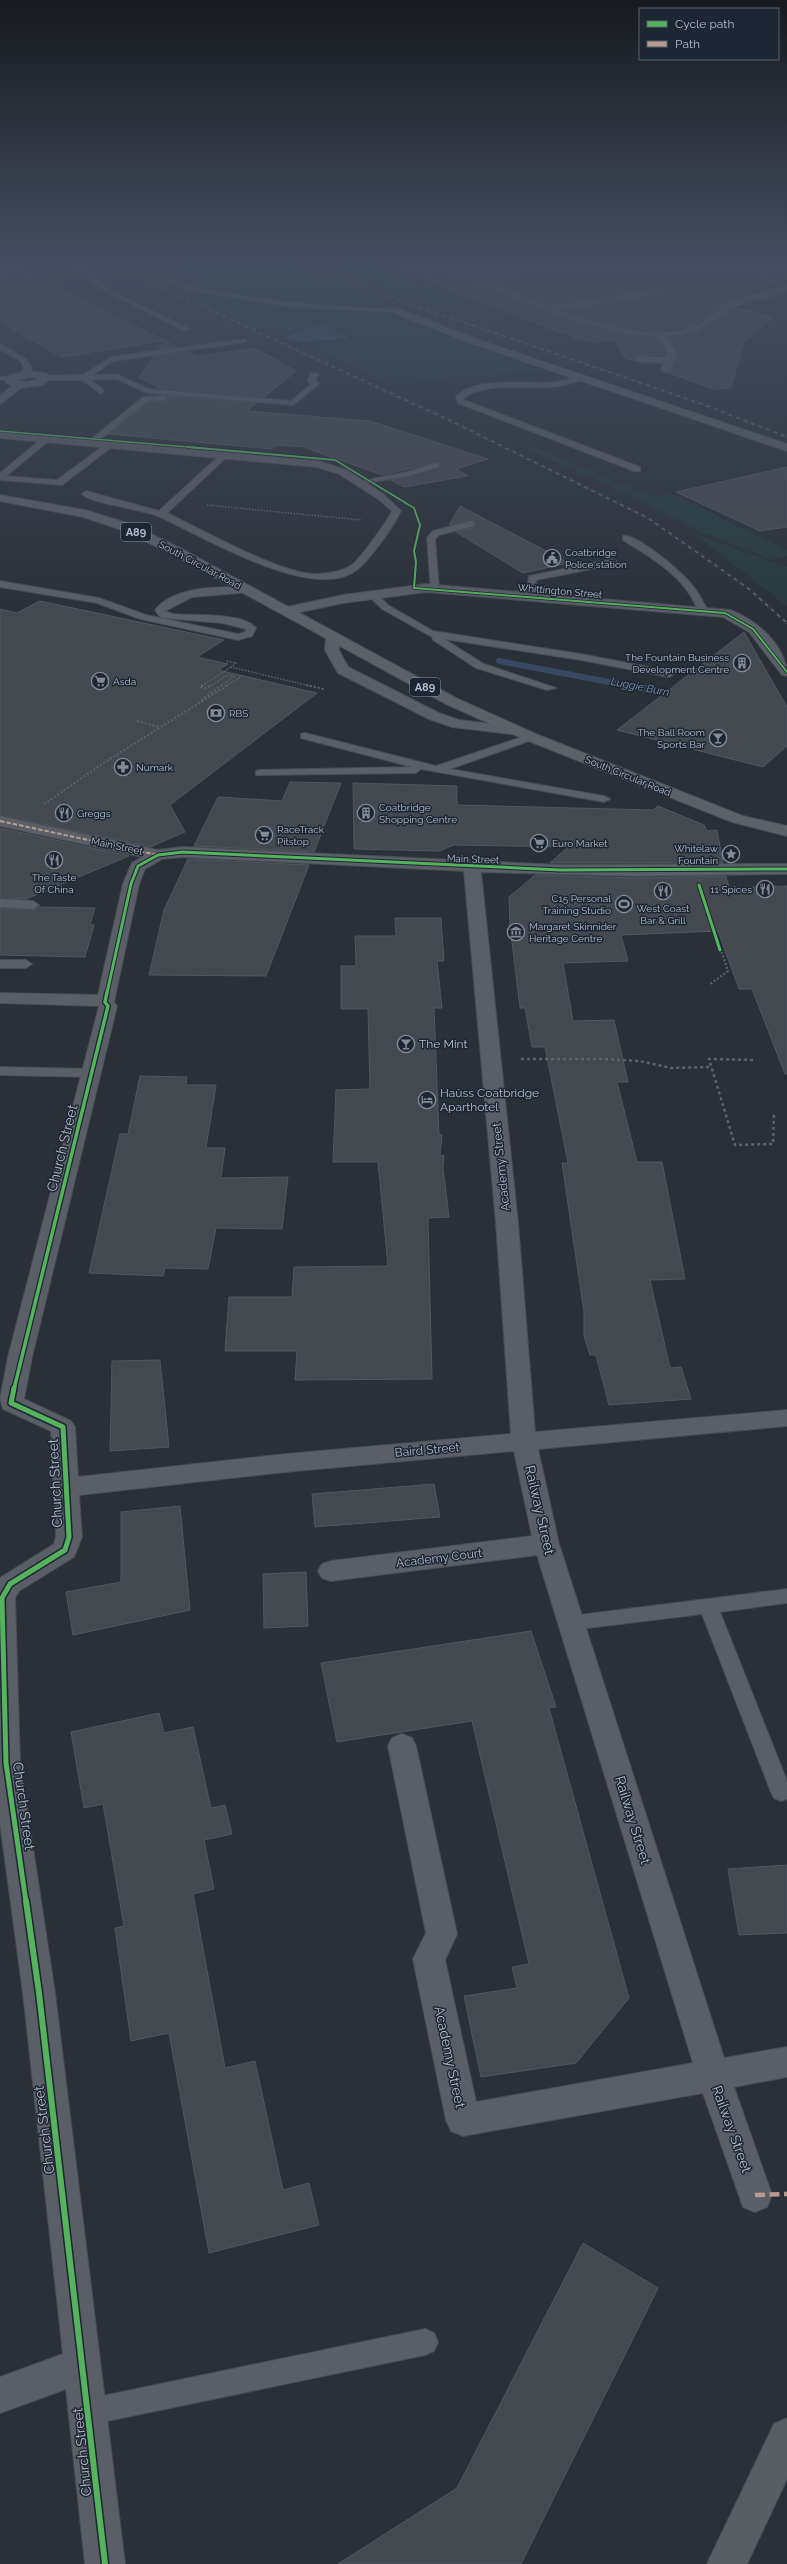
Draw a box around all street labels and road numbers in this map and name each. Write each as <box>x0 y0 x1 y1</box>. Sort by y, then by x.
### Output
road number: A89 <box>121 523 151 541</box>
street label: South Circular Road <box>157 539 243 591</box>
street label: Whittington Street <box>517 582 603 600</box>
road number: A89 <box>410 678 440 696</box>
street label: South Circular Road <box>584 754 672 798</box>
street label: Main Street <box>90 835 144 857</box>
street label: Main Street <box>447 853 500 865</box>
street label: Church Street <box>43 1103 81 1193</box>
street label: Academy Street <box>489 1122 513 1212</box>
street label: Church Street <box>45 1438 65 1528</box>
street label: Baird Street <box>394 1440 460 1460</box>
street label: Railway Street <box>522 1464 558 1557</box>
street label: Academy Court <box>395 1546 483 1570</box>
street label: Church Street <box>10 1761 38 1851</box>
street label: Railway Street <box>612 1774 654 1866</box>
street label: Academy Street <box>431 2005 469 2110</box>
street label: Railway Street <box>709 2083 755 2175</box>
street label: Church Street <box>31 2085 57 2175</box>
street label: Church Street <box>69 2407 95 2497</box>

